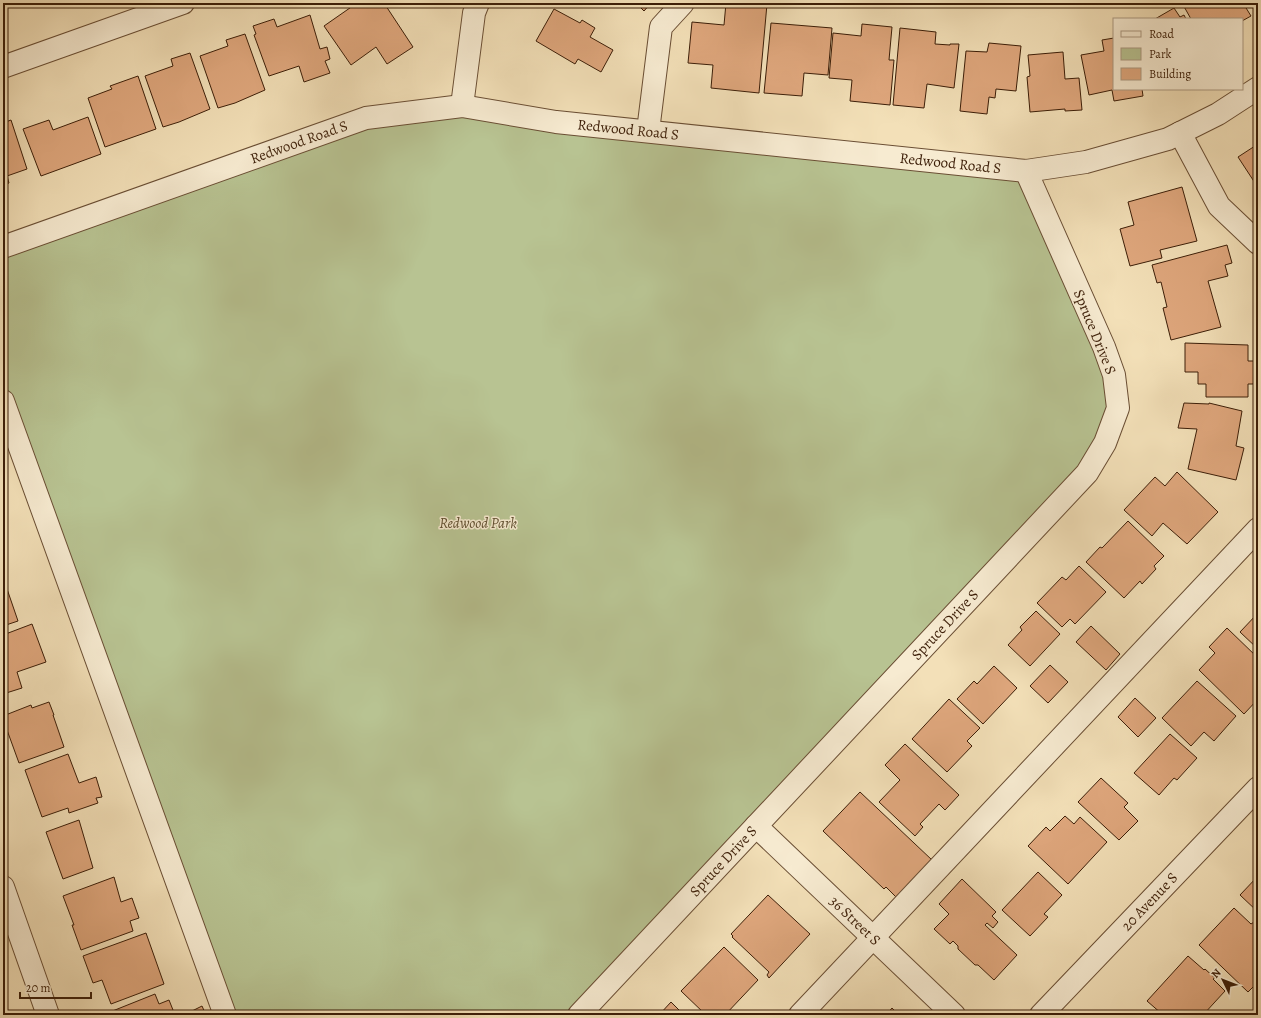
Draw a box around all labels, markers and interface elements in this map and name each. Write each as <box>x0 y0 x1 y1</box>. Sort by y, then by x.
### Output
legend <box>1113 18 1243 90</box>
text: Road <box>1149 26 1175 42</box>
text: Park <box>1149 46 1172 62</box>
text: Building <box>1149 66 1191 82</box>
street label: Redwood Road S <box>576 114 680 145</box>
street label: Redwood Road S <box>247 115 350 168</box>
street label: Redwood Road S <box>899 148 1002 178</box>
street label: Spruce Drive S <box>1069 286 1121 378</box>
park label: Redwood Park <box>439 513 517 533</box>
street label: Spruce Drive S <box>907 585 983 664</box>
street label: Spruce Drive S <box>685 821 761 901</box>
street label: 20 Avenue S <box>1117 868 1182 935</box>
street label: 36 Street S <box>825 891 885 950</box>
north arrow <box>1203 960 1243 1000</box>
text: N <box>1208 965 1224 982</box>
scale bar <box>20 974 91 1000</box>
text: 20 m <box>26 980 50 996</box>

